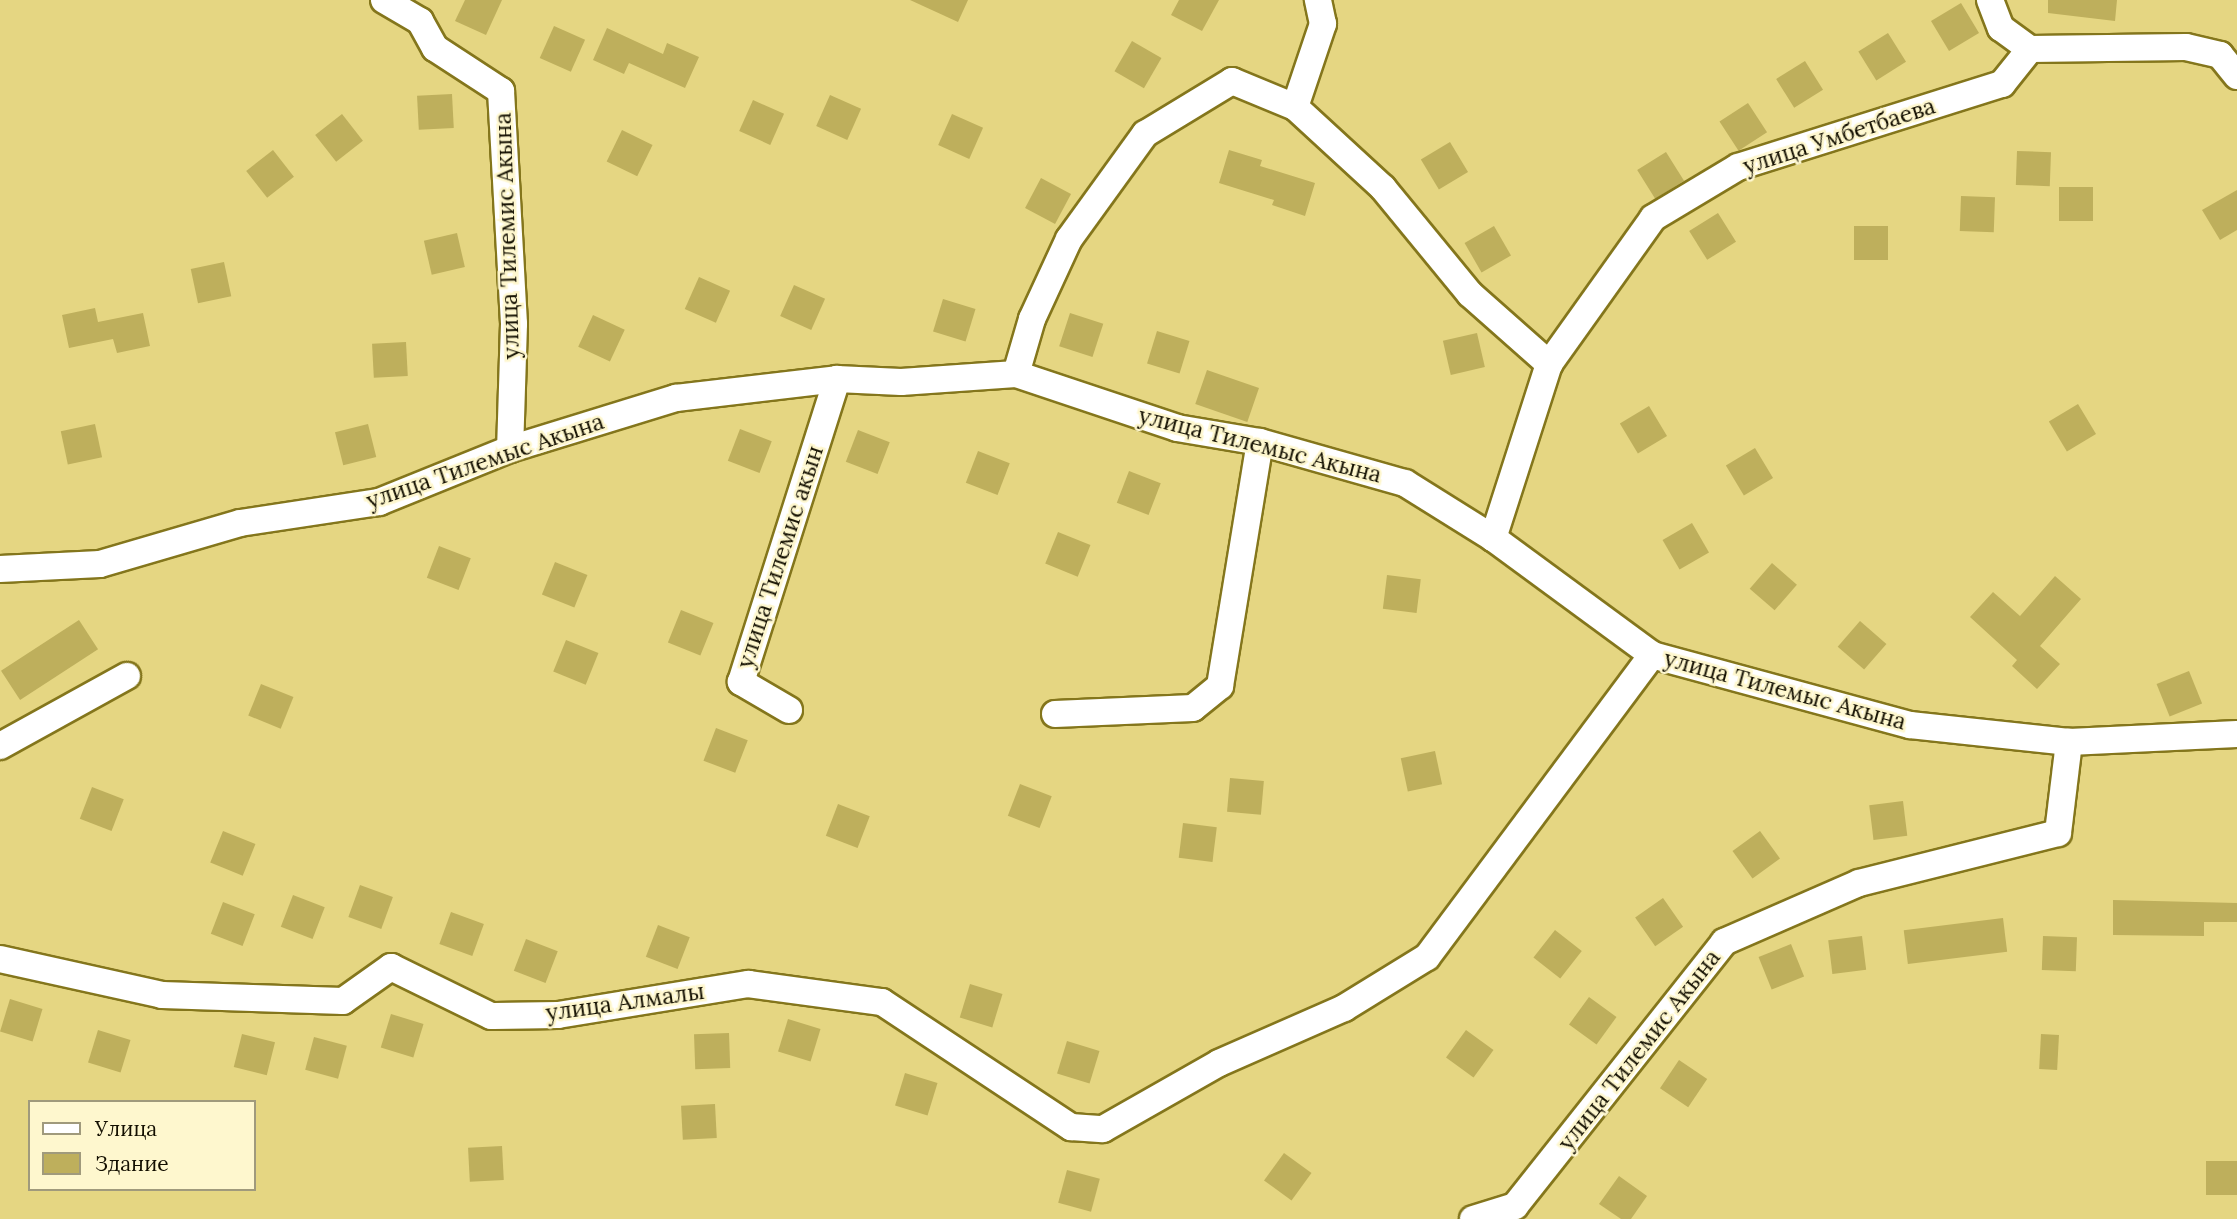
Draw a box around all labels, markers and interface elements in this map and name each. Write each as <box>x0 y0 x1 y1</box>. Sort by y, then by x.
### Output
street label: улица Умбетбаева <box>1740 92 1938 180</box>
street label: улица Тилемис Акына <box>489 112 525 360</box>
street label: улица Тилемыс Акына <box>1136 401 1384 489</box>
street label: улица Тилемыс Акына <box>363 407 607 515</box>
street label: улица Тилемис акын <box>731 442 829 672</box>
street label: улица Тилемыс Акына <box>1661 644 1909 736</box>
street label: улица Тилемис Акына <box>1552 944 1726 1156</box>
street label: улица Алмалы <box>544 977 706 1027</box>
legend <box>28 1100 256 1191</box>
text: Улица <box>95 1115 157 1142</box>
text: Здание <box>95 1150 169 1177</box>

